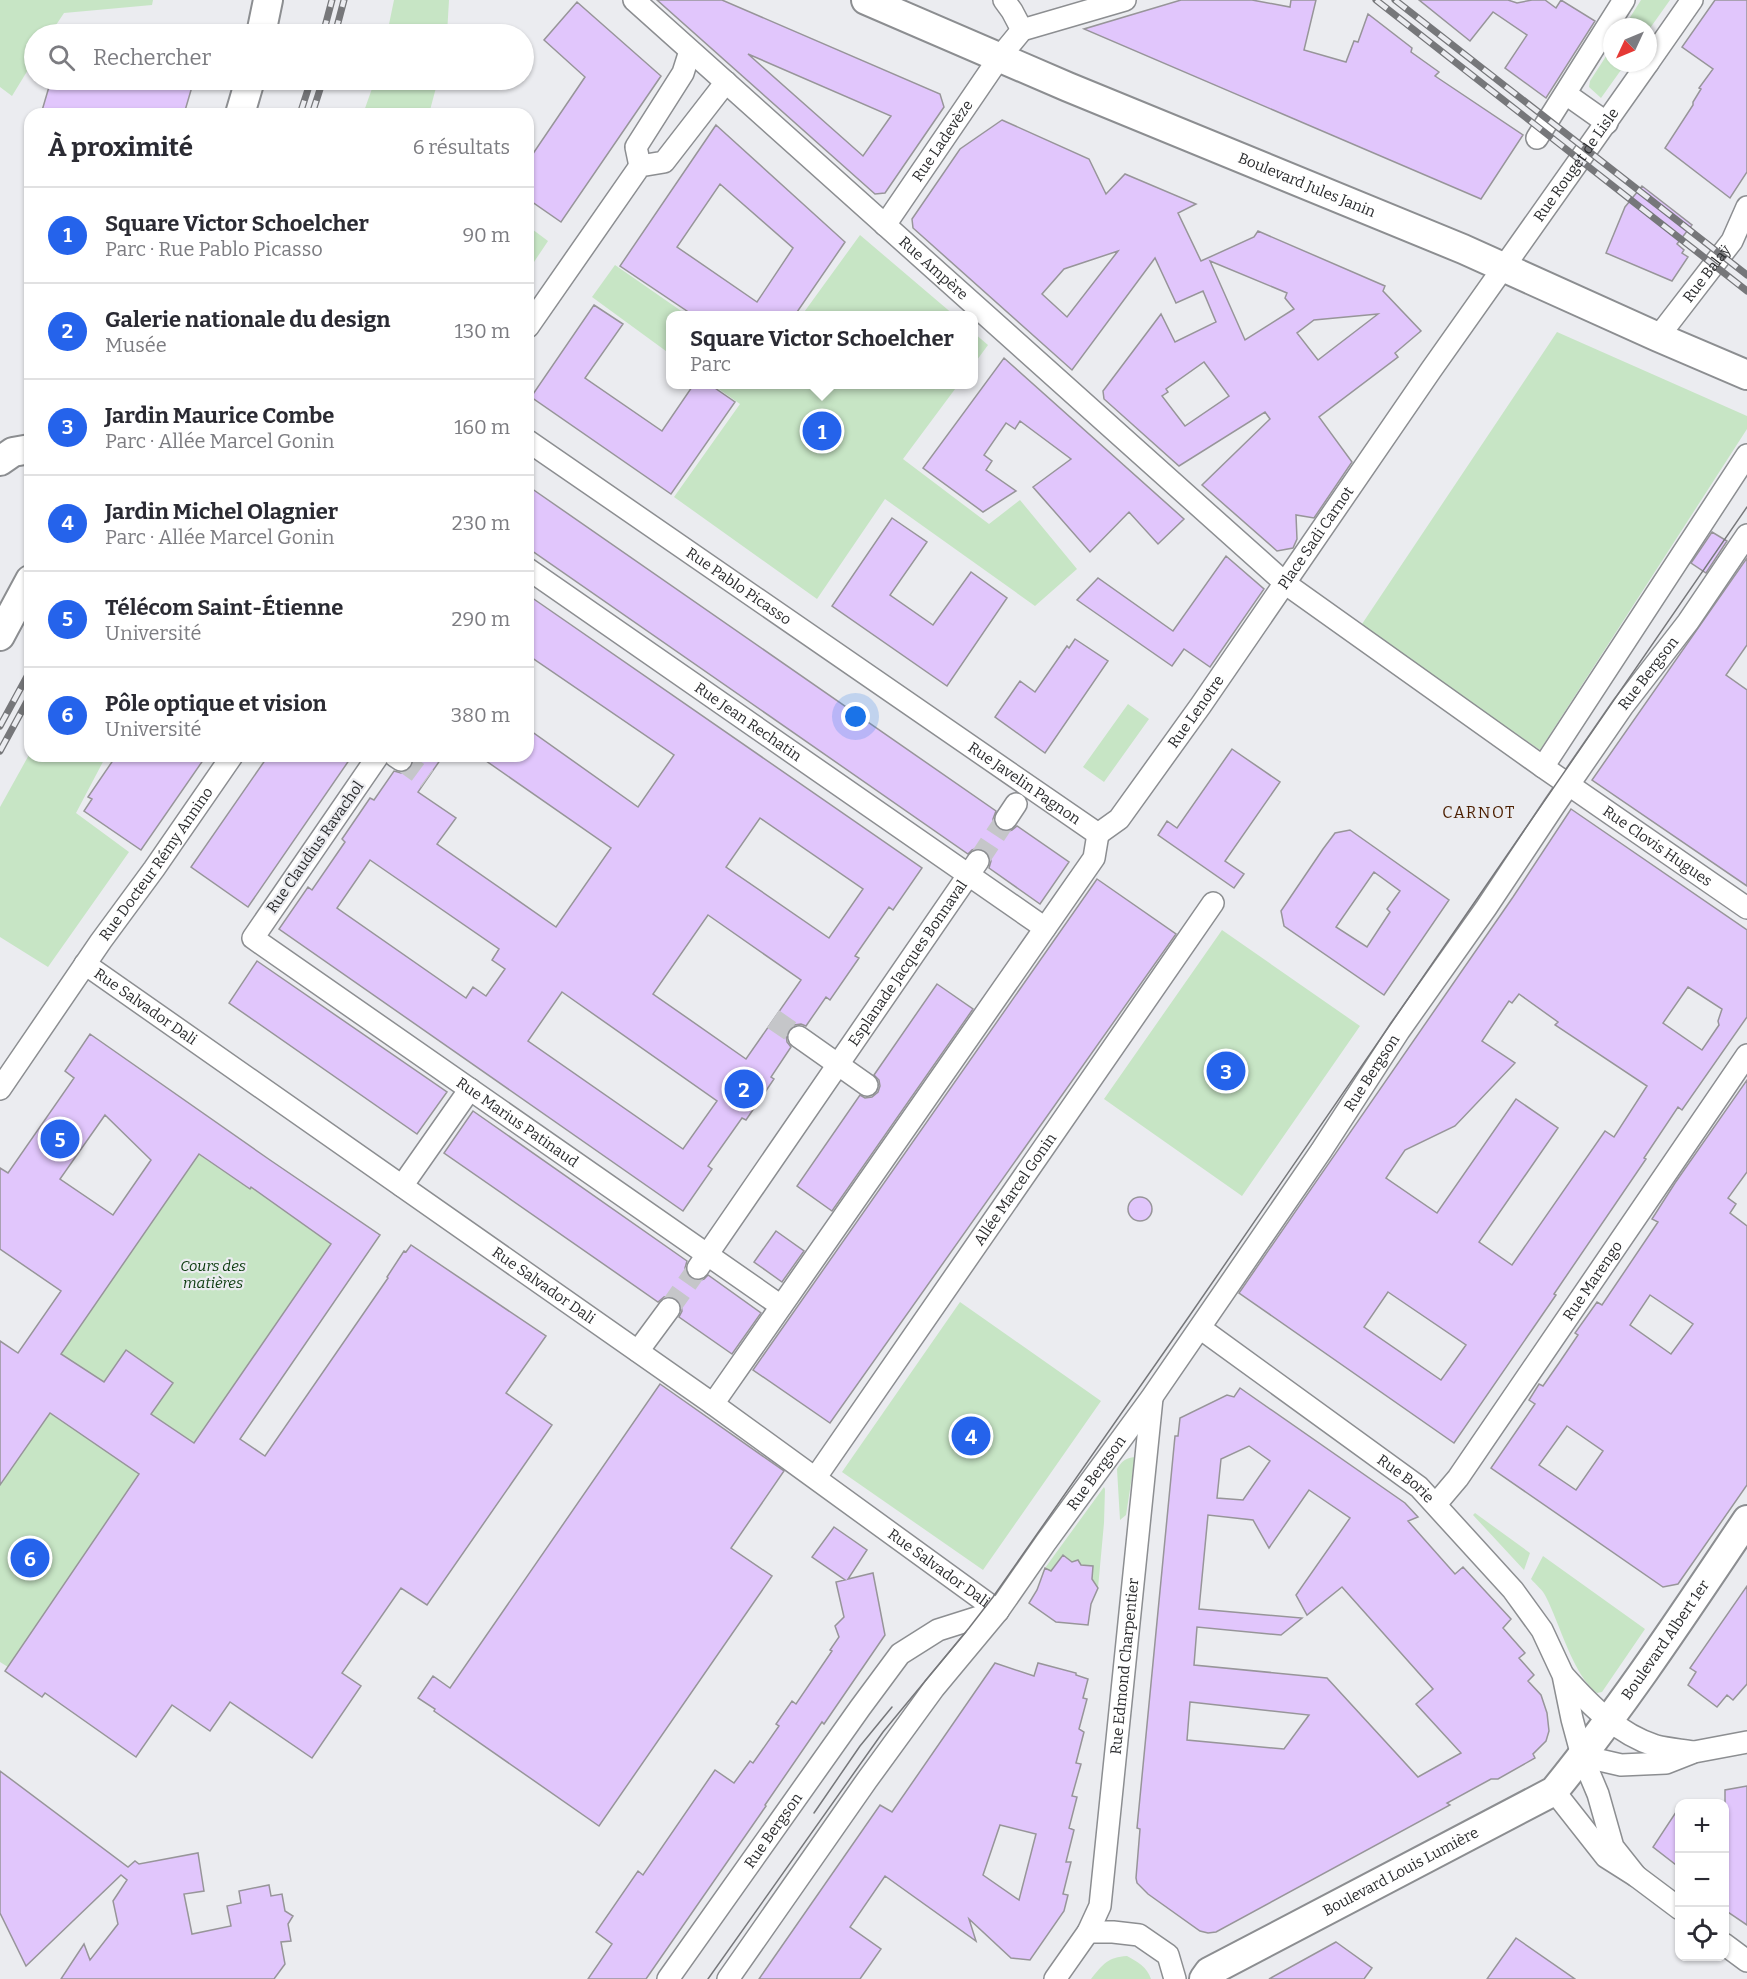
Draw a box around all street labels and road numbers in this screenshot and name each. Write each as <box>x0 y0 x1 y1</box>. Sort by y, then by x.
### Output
street label: Rue Ladevèze <box>908 97 977 185</box>
street label: Rue Rouget de Lisle <box>1530 104 1622 225</box>
street label: Boulevard Jules Janin <box>1235 149 1379 221</box>
street label: Rue Ampère <box>895 233 972 304</box>
street label: Rue Balaÿ <box>1679 241 1735 306</box>
street label: Place Sadi Carnot <box>1274 483 1358 593</box>
street label: Rue Pablo Picasso <box>683 544 795 629</box>
street label: Rue Bergson <box>1614 633 1683 714</box>
street label: Rue Lenotre <box>1164 672 1228 751</box>
street label: Rue Jean Rechatin <box>691 679 805 765</box>
street label: Rue Javelin Pagnon <box>965 738 1084 829</box>
street label: Rue Claudius Ravachol <box>263 778 367 916</box>
street label: Rue Docteur Rémy Annino <box>95 784 217 944</box>
street label: Rue Clovis Hugues <box>1599 802 1716 890</box>
street label: Esplanade Jacques Bonnaval <box>844 877 971 1049</box>
street label: Rue Salvador Dali <box>91 964 201 1049</box>
street label: Rue Bergson <box>1340 1031 1404 1115</box>
street label: Rue Marius Patinaud <box>453 1074 582 1171</box>
street label: Allée Marcel Gonin <box>970 1129 1060 1249</box>
street label: Rue Marengo <box>1559 1238 1626 1324</box>
street label: Rue Salvador Dali <box>489 1243 599 1328</box>
street label: Rue Bergson <box>1063 1432 1130 1514</box>
street label: Rue Borie <box>1374 1451 1438 1506</box>
street label: Rue Salvador Dali <box>884 1525 994 1611</box>
street label: Boulevard Albert 1er <box>1618 1576 1713 1703</box>
street label: Rue Edmond Charpentier <box>1107 1577 1143 1755</box>
street label: Rue Bergson <box>740 1789 806 1872</box>
street label: Boulevard Louis Lumière <box>1320 1823 1482 1920</box>

